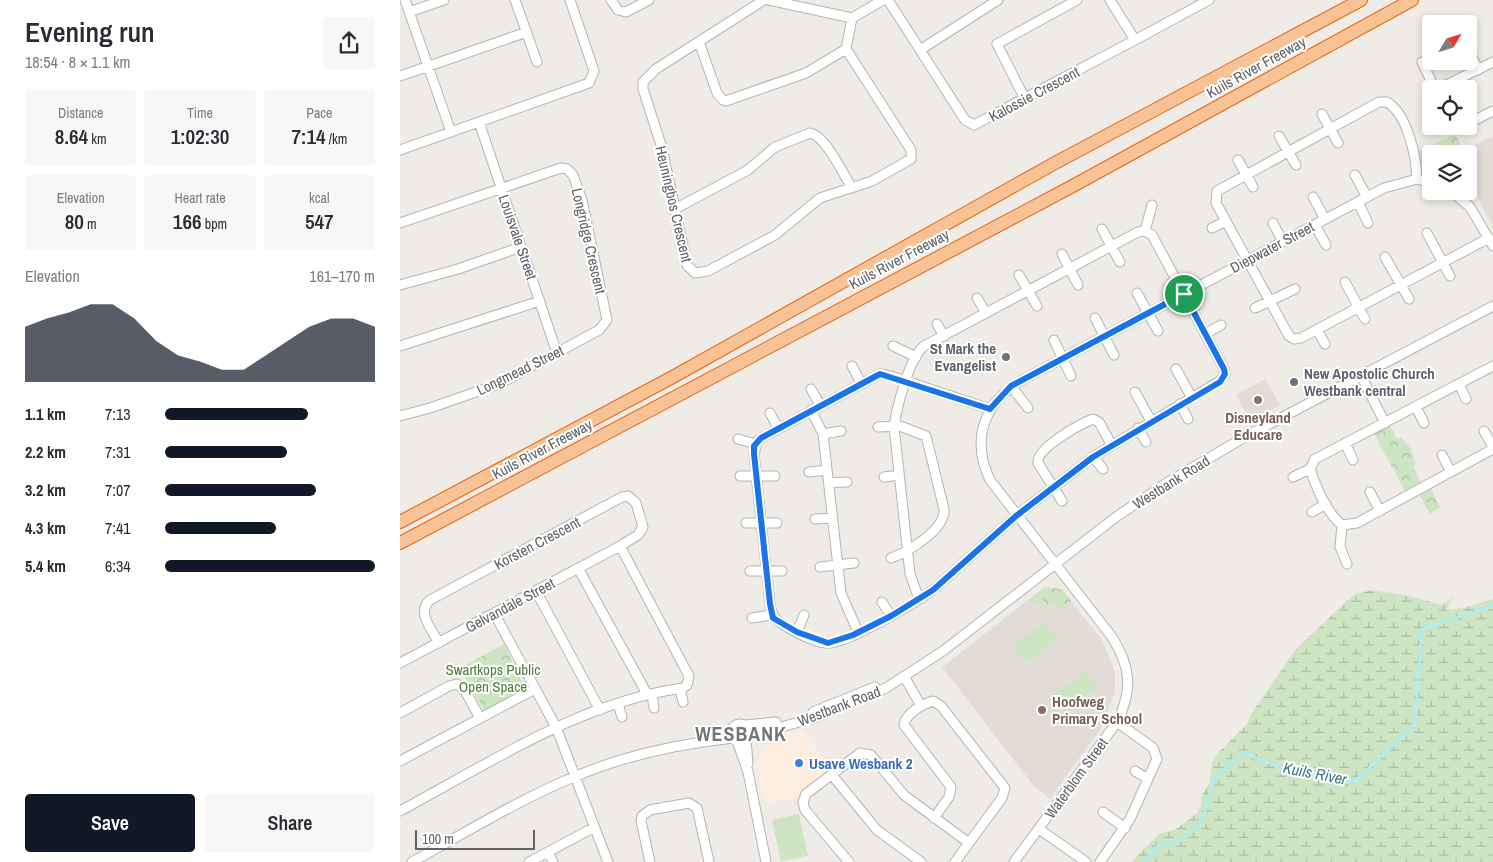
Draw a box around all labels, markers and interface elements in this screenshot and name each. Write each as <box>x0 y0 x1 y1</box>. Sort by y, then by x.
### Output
text: Evening run <box>25 13 155 51</box>
north arrow <box>1422 15 1478 70</box>
map controls <box>1422 15 1477 200</box>
button: share <box>323 17 375 69</box>
street label: Kuils River Freeway <box>1202 31 1310 103</box>
text: 18:54 · 8 × 1.1 km <box>25 51 130 73</box>
street label: Kalossie Crescent <box>985 61 1084 127</box>
button: locate <box>1422 80 1477 135</box>
text: Distance <box>58 104 103 122</box>
text: Time <box>187 104 213 122</box>
text: Pace <box>306 104 332 122</box>
text: 8.64 <box>55 122 88 151</box>
text: 1:02:30 <box>171 122 229 151</box>
text: 7:14 <box>291 122 326 151</box>
text: km <box>88 130 107 148</box>
text: /km <box>326 130 347 148</box>
street label: Heuningbos Crescent <box>650 144 698 265</box>
button: layers <box>1422 145 1477 200</box>
street label: Longridge Crescent <box>567 186 612 297</box>
text: Elevation <box>57 189 105 207</box>
text: Heart rate <box>174 189 226 207</box>
text: kcal <box>309 189 330 207</box>
street label: Louisvale Street <box>494 192 543 283</box>
text: 80 <box>65 207 84 236</box>
text: 166 <box>173 207 202 236</box>
text: 547 <box>305 207 334 236</box>
text: m <box>84 215 97 233</box>
text: bpm <box>202 215 227 233</box>
street label: Diepwater Street <box>1226 216 1318 278</box>
street label: Kuils River Freeway <box>845 223 954 294</box>
text: Elevation <box>25 265 80 287</box>
text: 161–170 m <box>309 265 375 287</box>
pin <box>1163 273 1205 315</box>
icon: arrive <box>1170 280 1198 308</box>
place label: St Mark the Evangelist <box>930 338 996 376</box>
street label: Longmead Street <box>473 340 568 400</box>
marker: St Mark the Evangelist <box>1000 351 1012 363</box>
place label: New Apostolic Church Westbank central <box>1304 363 1435 401</box>
marker: New Apostolic Church Westbank central <box>1288 376 1300 388</box>
marker: Disneyland Educare <box>1252 394 1264 406</box>
text: 1.1 km <box>25 403 66 425</box>
text: 7:13 <box>105 403 131 425</box>
place label: Disneyland Educare <box>1225 407 1291 445</box>
street label: Kuils River Freeway <box>488 413 597 484</box>
text: 2.2 km <box>25 441 66 463</box>
text: 7:31 <box>105 441 131 463</box>
street label: Westbank Road <box>1128 450 1214 514</box>
text: 3.2 km <box>25 479 66 501</box>
text: 7:07 <box>105 479 131 501</box>
street label: Korsten Crescent <box>490 511 584 575</box>
text: 4.3 km <box>25 517 66 539</box>
text: 7:41 <box>105 517 131 539</box>
text: 5.4 km <box>25 555 66 577</box>
text: 6:34 <box>105 555 131 577</box>
street label: Gelvandale Street <box>462 572 559 637</box>
park label: Swartkops Public Open Space <box>445 659 541 697</box>
street label: Westbank Road <box>794 681 884 731</box>
place label: Hoofweg Primary School <box>1052 691 1142 729</box>
marker: Hoofweg Primary School <box>1036 704 1048 716</box>
district label: WESBANK <box>695 720 787 747</box>
street label: Waterblom Street <box>1040 733 1113 823</box>
place label: Usave Wesbank 2 <box>809 753 913 774</box>
water label: Kuils River <box>1281 756 1349 790</box>
marker: Usave Wesbank 2 <box>793 757 805 769</box>
button: Save <box>25 794 195 852</box>
button: Share <box>205 794 375 852</box>
scale bar <box>415 827 535 850</box>
text: 100 m <box>422 830 454 848</box>

